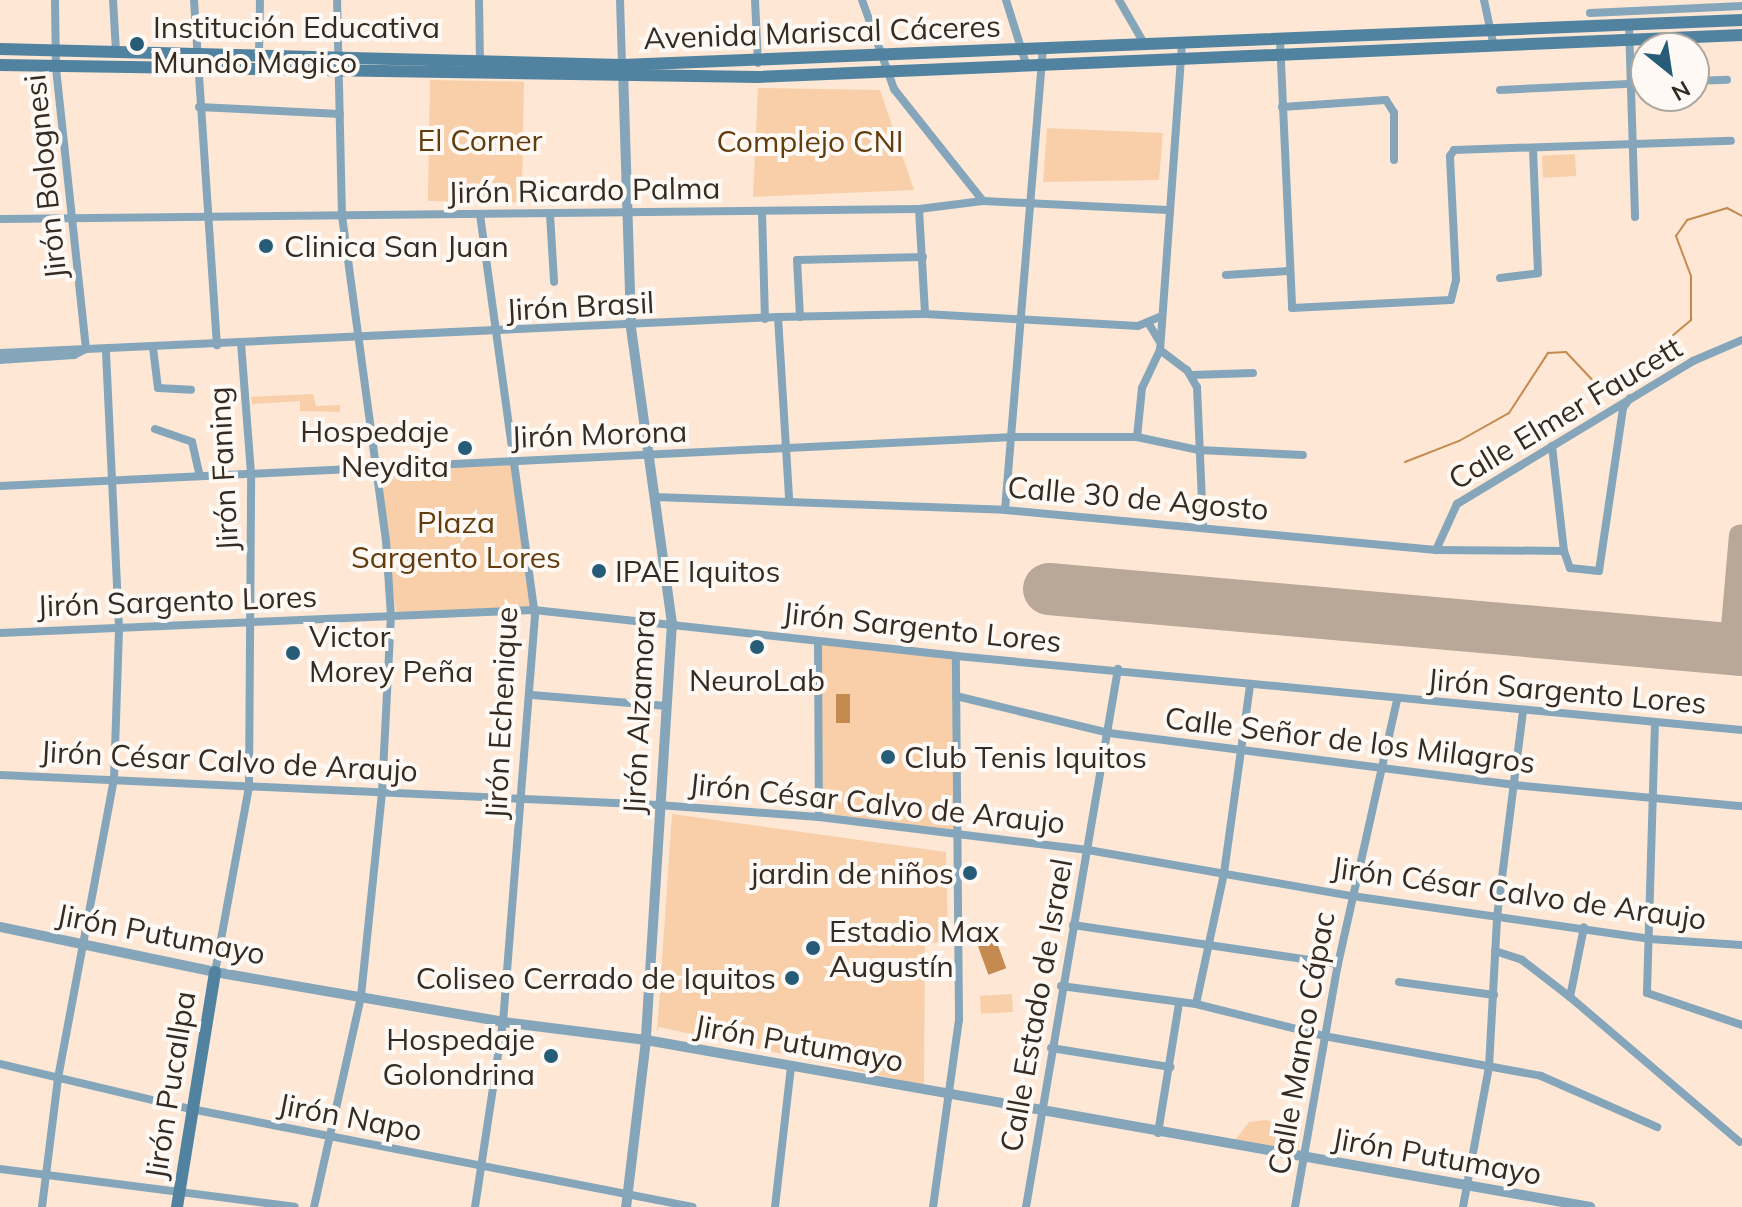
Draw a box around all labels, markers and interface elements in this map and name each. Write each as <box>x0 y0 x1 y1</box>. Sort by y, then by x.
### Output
street label: Avenida Mariscal Cáceres <box>643 8 1001 56</box>
place label: Institución Educativa Mundo Magico <box>153 9 440 80</box>
north arrow <box>1630 32 1710 112</box>
marker: Institución Educativa Mundo Magico <box>128 35 146 53</box>
street label: Jirón Bolognesi <box>16 73 74 281</box>
text: N <box>1667 75 1695 107</box>
park label: El Corner <box>418 122 542 158</box>
park label: Complejo CNI <box>716 123 904 159</box>
street label: Jirón Ricardo Palma <box>447 170 721 210</box>
place label: Clinica San Juan <box>284 228 509 264</box>
marker: Clinica San Juan <box>255 235 277 257</box>
street label: Jirón Brasil <box>505 284 655 328</box>
street label: Calle Elmer Faucett <box>1442 329 1688 497</box>
street label: Jirón Faning <box>201 386 245 552</box>
place label: Hospedaje Neydita <box>300 413 449 484</box>
street label: Jirón Morona <box>510 413 688 455</box>
marker: Hospedaje Neydita <box>456 439 474 457</box>
street label: Calle 30 de Agosto <box>1006 469 1270 527</box>
park label: Plaza Sargento Lores <box>351 504 561 574</box>
place label: IPAE Iquitos <box>615 553 780 589</box>
marker: IPAE Iquitos <box>590 562 608 580</box>
street label: Jirón Sargento Lores <box>36 578 318 624</box>
street label: Jirón Sargento Lores <box>781 594 1063 660</box>
street label: Jirón Echenique <box>477 606 525 820</box>
street label: Jirón Alzamora <box>616 609 662 815</box>
place label: Victor Morey Peña <box>309 618 473 688</box>
marker: NeuroLab <box>746 636 768 658</box>
marker: Victor Morey Peña <box>284 644 302 662</box>
street label: Jirón Sargento Lores <box>1426 661 1708 721</box>
place label: NeuroLab <box>689 662 825 698</box>
street label: Calle Señor de los Milagros <box>1163 699 1537 781</box>
street label: Jirón César Calvo de Araujo <box>39 733 419 789</box>
place label: Club Tenis Iquitos <box>904 739 1147 775</box>
marker: Club Tenis Iquitos <box>879 748 897 766</box>
street label: Jirón César Calvo de Araujo <box>687 765 1067 841</box>
street label: Jirón César Calvo de Araujo <box>1329 849 1709 937</box>
place label: jardin de niños <box>751 855 954 891</box>
street label: Calle Estado de Israel <box>992 856 1080 1154</box>
marker: jardin de niños <box>961 864 979 882</box>
street label: Jirón Putumayo <box>54 896 268 972</box>
street label: Calle Manco Cápac <box>1260 909 1342 1177</box>
place label: Estadio Max Augustín <box>829 913 1000 984</box>
marker: Estadio Max Augustín <box>804 939 822 957</box>
place label: Coliseo Cerrado de Iquitos <box>416 960 776 996</box>
marker: Coliseo Cerrado de Iquitos <box>783 969 801 987</box>
street label: Jirón Pucallpa <box>137 988 203 1182</box>
street label: Jirón Putumayo <box>692 1007 906 1079</box>
place label: Hospedaje Golondrina <box>382 1021 535 1092</box>
marker: Hospedaje Golondrina <box>542 1047 560 1065</box>
street label: Jirón Napo <box>275 1085 425 1149</box>
street label: Jirón Putumayo <box>1330 1120 1544 1192</box>

